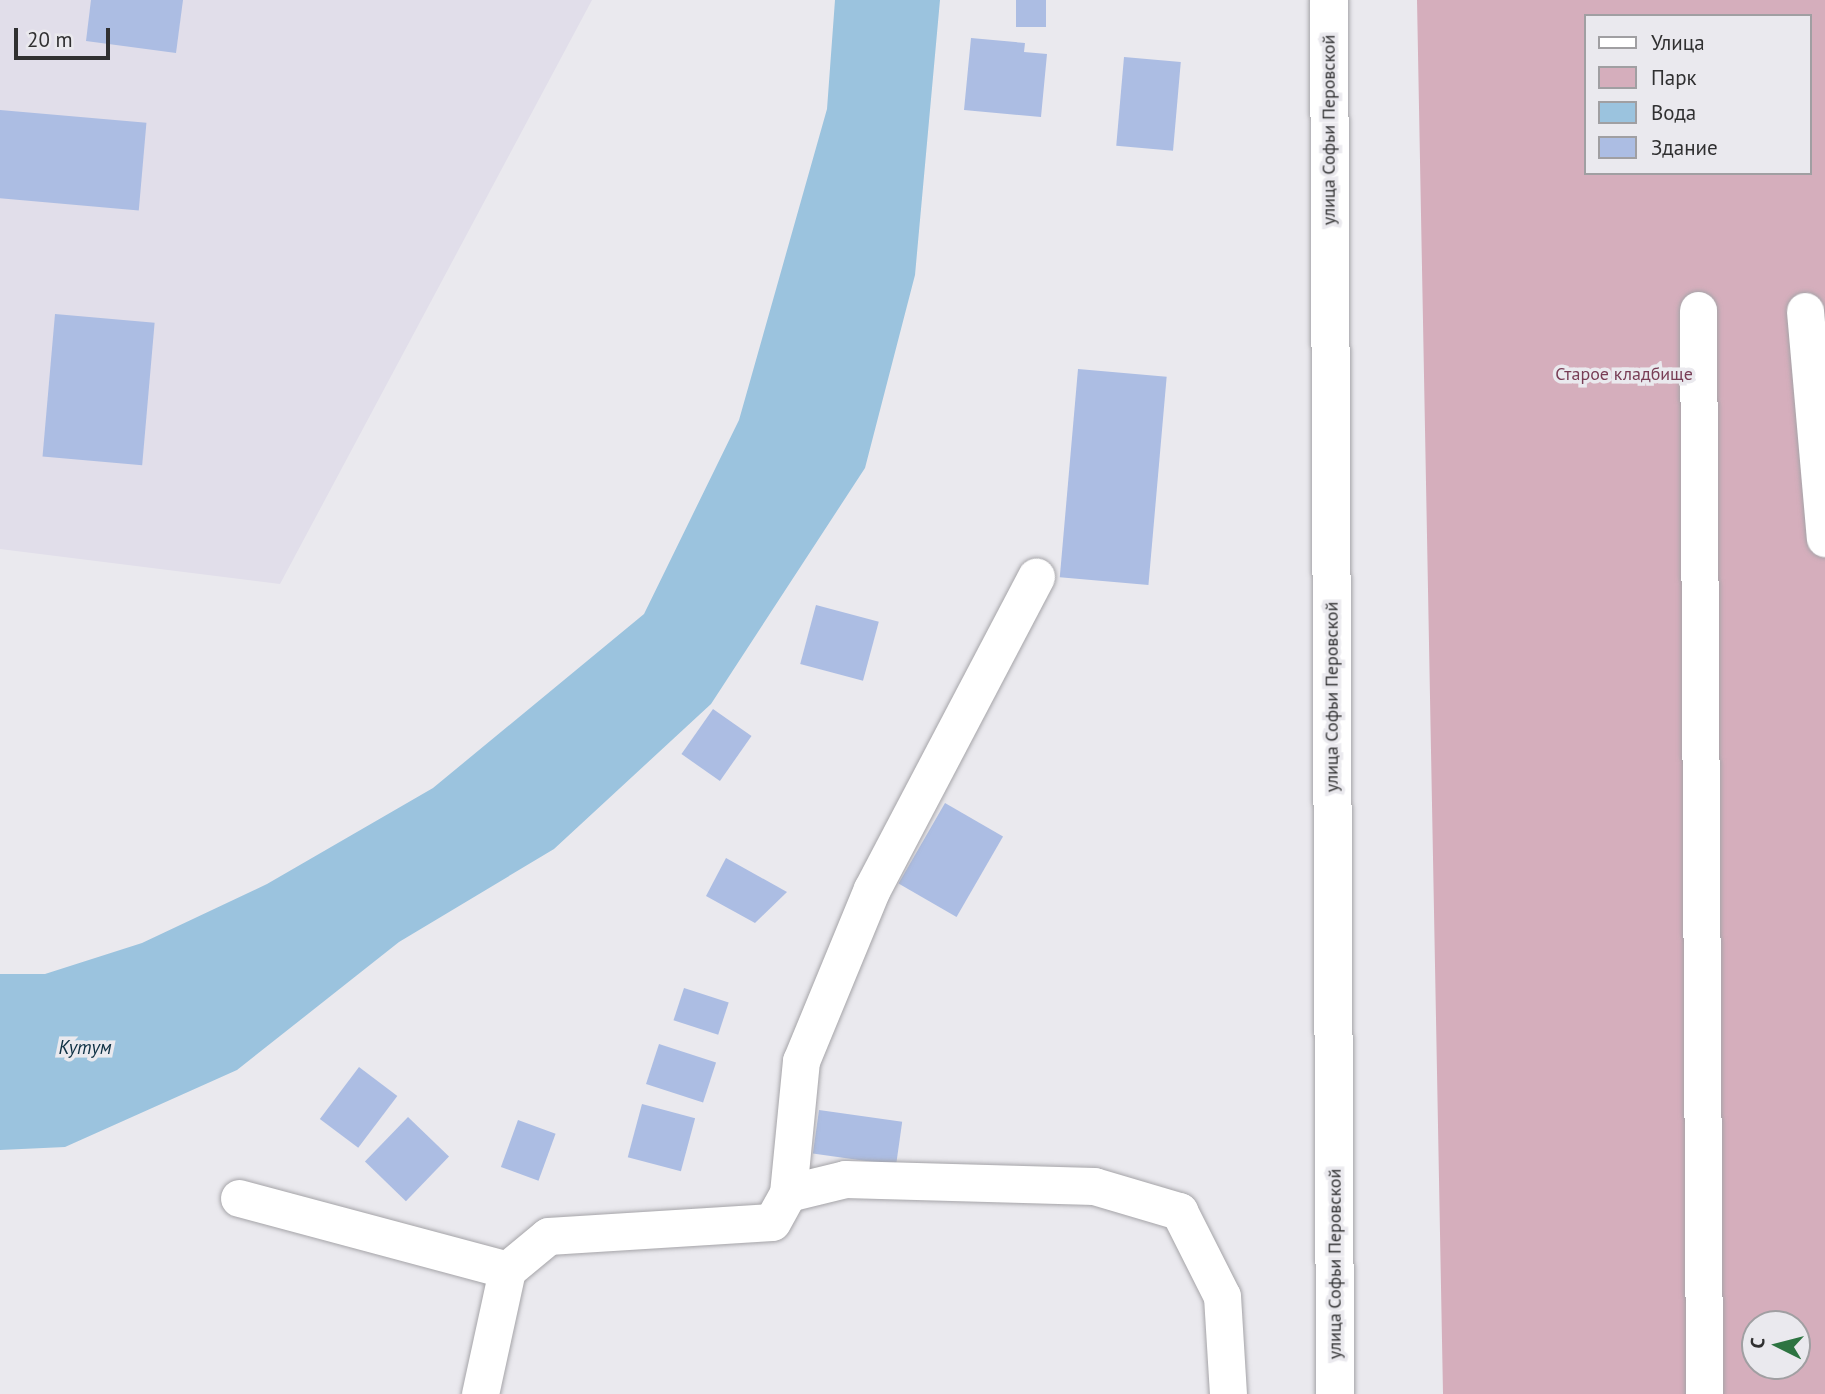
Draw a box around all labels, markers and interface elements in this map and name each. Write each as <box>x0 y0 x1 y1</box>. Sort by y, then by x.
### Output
scale bar <box>18 14 114 58</box>
legend <box>1584 14 1811 175</box>
text: 20 m <box>27 26 73 53</box>
text: Улица <box>1651 29 1705 56</box>
street label: улица Софьи Перовской <box>1318 35 1340 225</box>
text: Парк <box>1651 64 1697 91</box>
text: Вода <box>1651 99 1696 126</box>
text: Здание <box>1651 134 1718 161</box>
park label: Старое кладбище <box>1555 363 1693 385</box>
street label: улица Софьи Перовской <box>1321 602 1343 792</box>
water label: Кутум <box>58 1037 112 1059</box>
street label: улица Софьи Перовской <box>1324 1169 1346 1359</box>
north arrow <box>1741 1310 1811 1380</box>
text: С <box>1745 1336 1770 1350</box>

